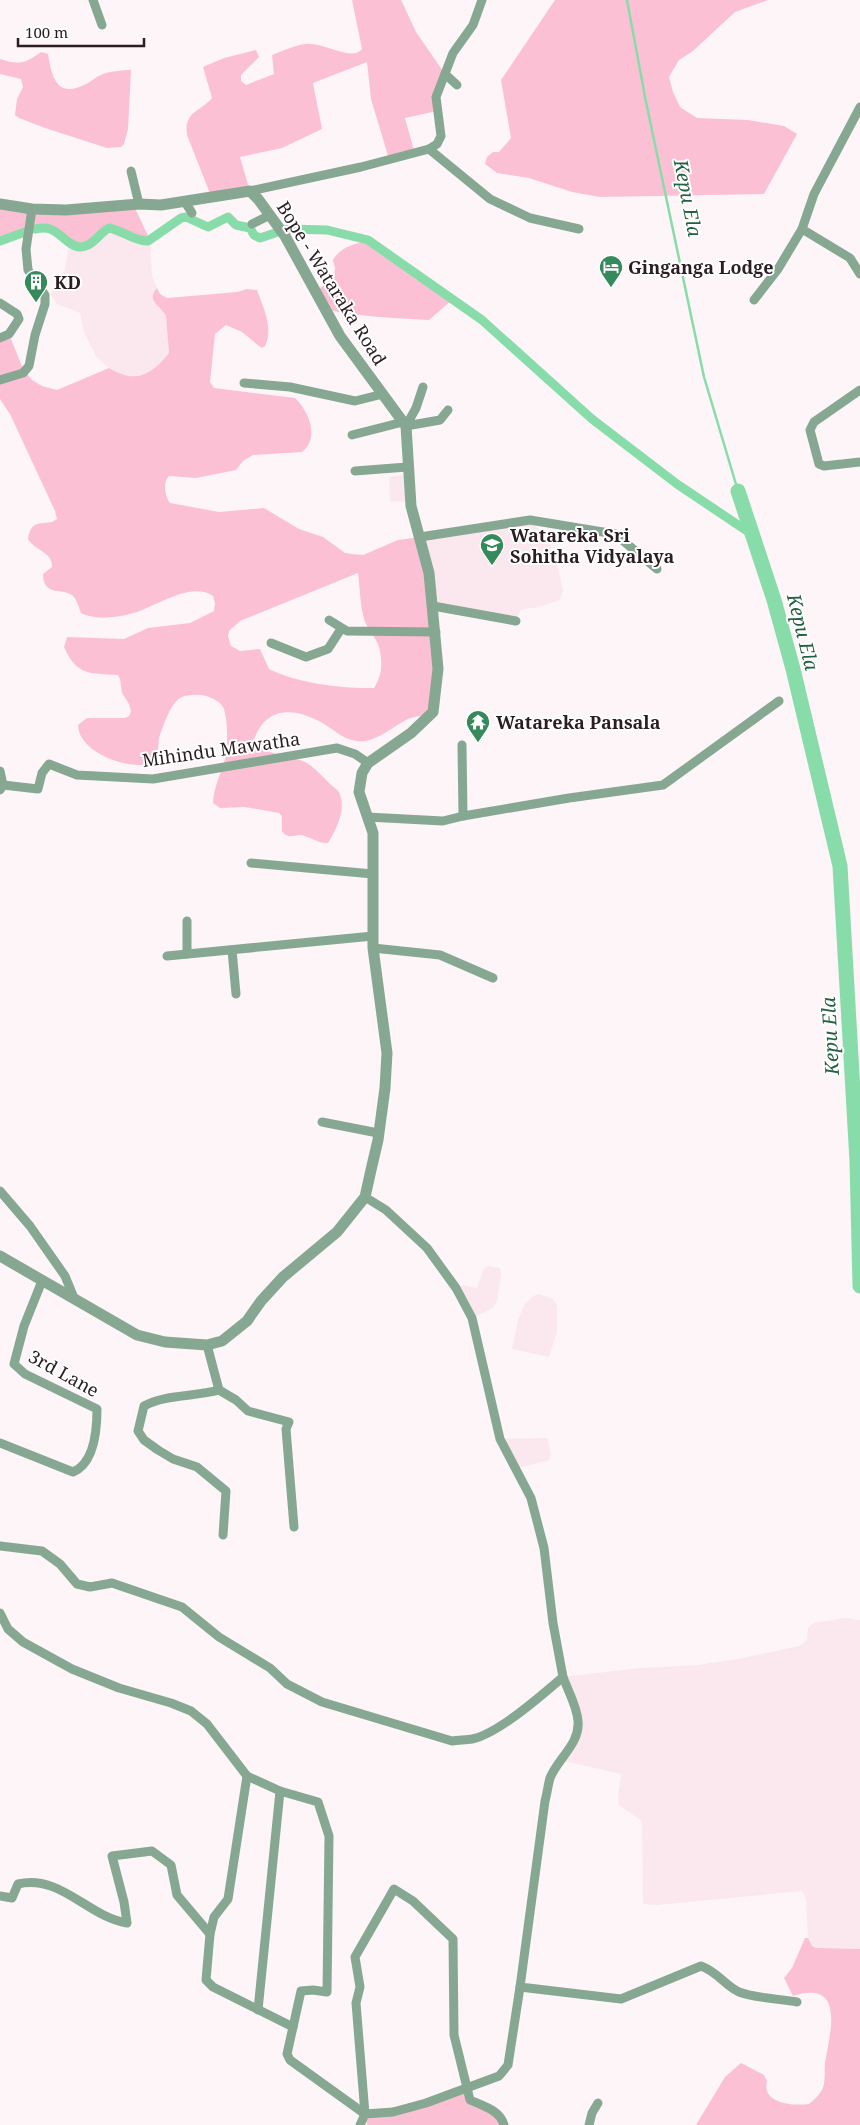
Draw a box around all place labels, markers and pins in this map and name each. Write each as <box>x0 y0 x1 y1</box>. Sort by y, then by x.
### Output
hotel icon: Ginganga Lodge <box>598 254 624 288</box>
place label: Ginganga Lodge <box>628 255 774 279</box>
building icon: KD <box>23 269 49 303</box>
place label: KD <box>54 270 81 294</box>
place label: Watareka Sri Sohitha Vidyalaya <box>510 523 675 568</box>
school or university icon: Watareka Sri Sohitha Vidyalaya <box>479 532 505 566</box>
temple icon: Watareka Pansala <box>465 709 491 743</box>
place label: Watareka Pansala <box>496 710 661 734</box>

